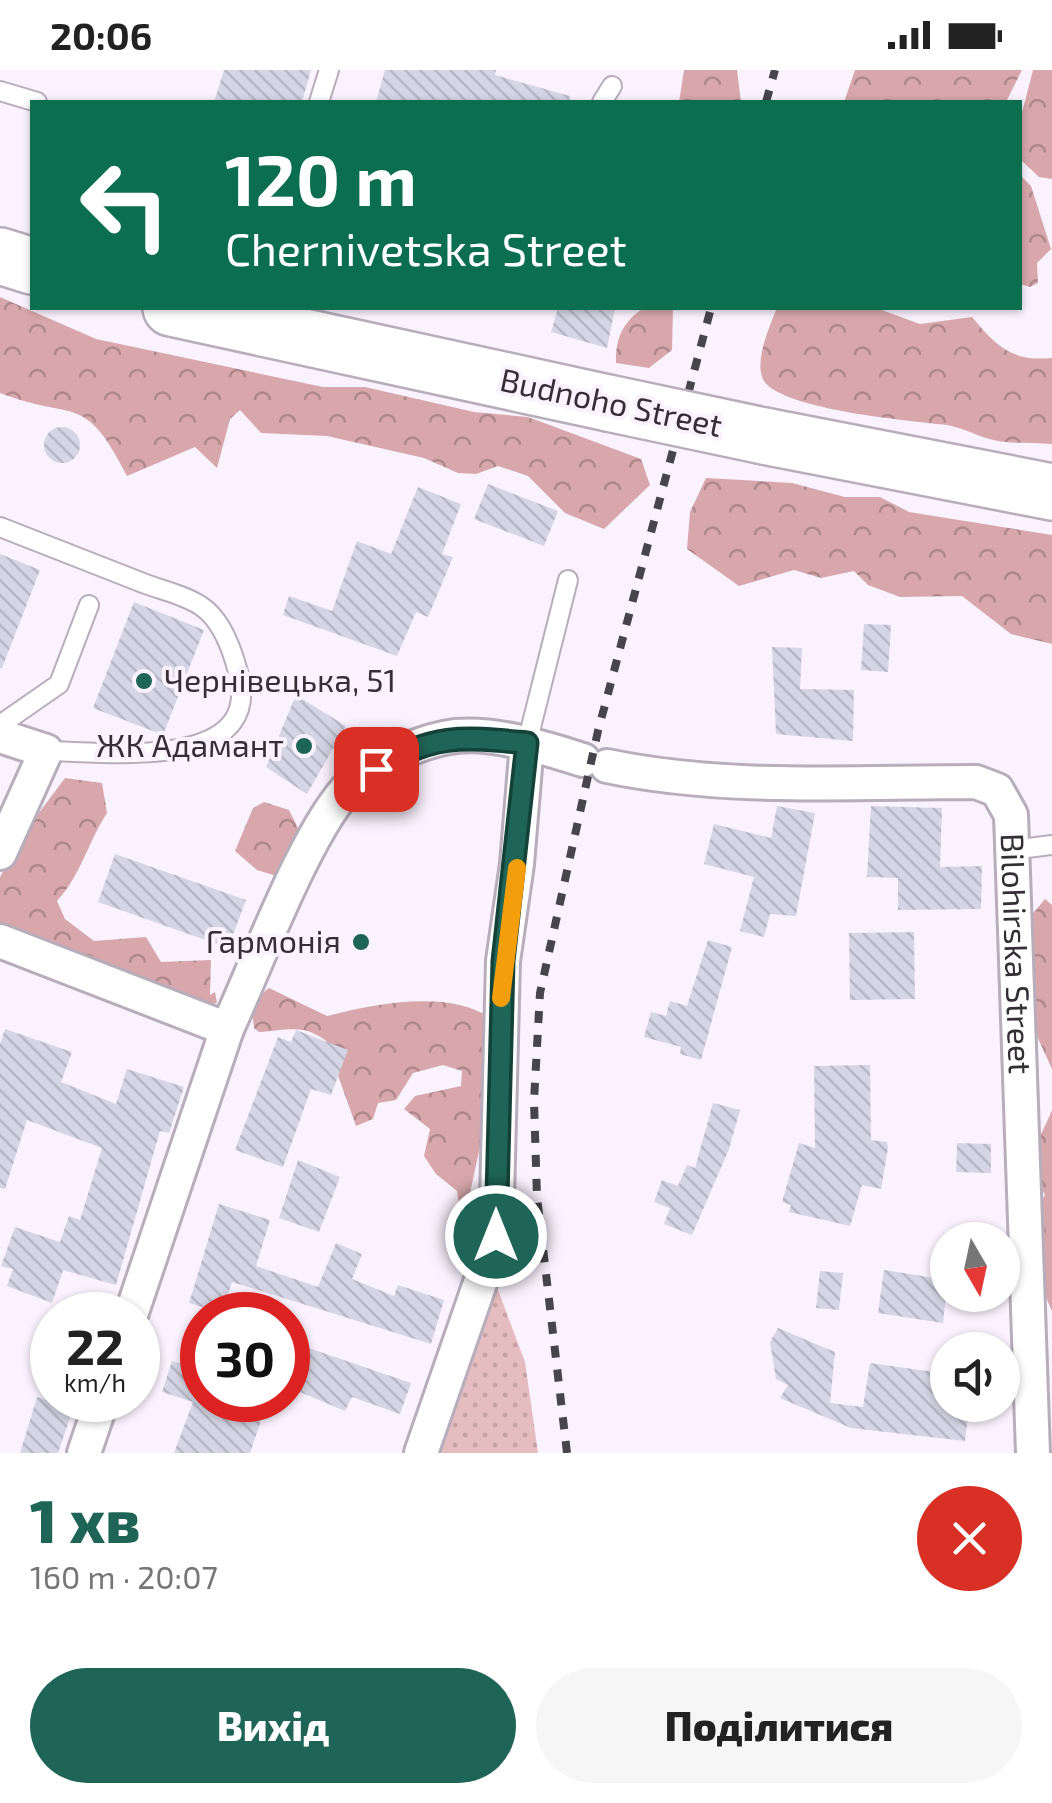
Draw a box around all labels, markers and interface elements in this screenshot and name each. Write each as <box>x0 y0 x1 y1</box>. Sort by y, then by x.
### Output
text: 20:06 <box>50 12 152 58</box>
text: 120 m <box>225 136 417 220</box>
icon: left <box>60 140 190 270</box>
text: Chernivetska Street <box>225 221 627 275</box>
street label: Budnoho Street <box>497 359 726 443</box>
place label: Чернівецька, 51 <box>164 660 396 698</box>
marker: Чернівецька, 51 <box>133 670 155 692</box>
place label: ЖК Адамант <box>96 725 284 763</box>
pin <box>334 727 419 812</box>
marker: ЖК Адамант <box>293 735 315 757</box>
icon: arrive <box>349 742 404 797</box>
street label: Bilohirska Street <box>995 832 1041 1075</box>
place label: Гармонія <box>206 921 341 959</box>
marker: Гармонія <box>350 931 372 953</box>
position arrow <box>444 1184 548 1288</box>
north arrow <box>930 1222 1020 1312</box>
map controls <box>930 1222 1020 1422</box>
speed limit sign: 30 <box>180 1292 310 1422</box>
text: 22 <box>66 1315 124 1375</box>
button: sound <box>930 1332 1020 1422</box>
text: km/h <box>64 1367 126 1397</box>
text: 1 хв <box>30 1483 140 1555</box>
button: close <box>917 1486 1022 1591</box>
text: 160 m · 20:07 <box>30 1557 218 1595</box>
button: Вихід <box>30 1668 516 1783</box>
button: Поділитися <box>536 1668 1022 1783</box>

